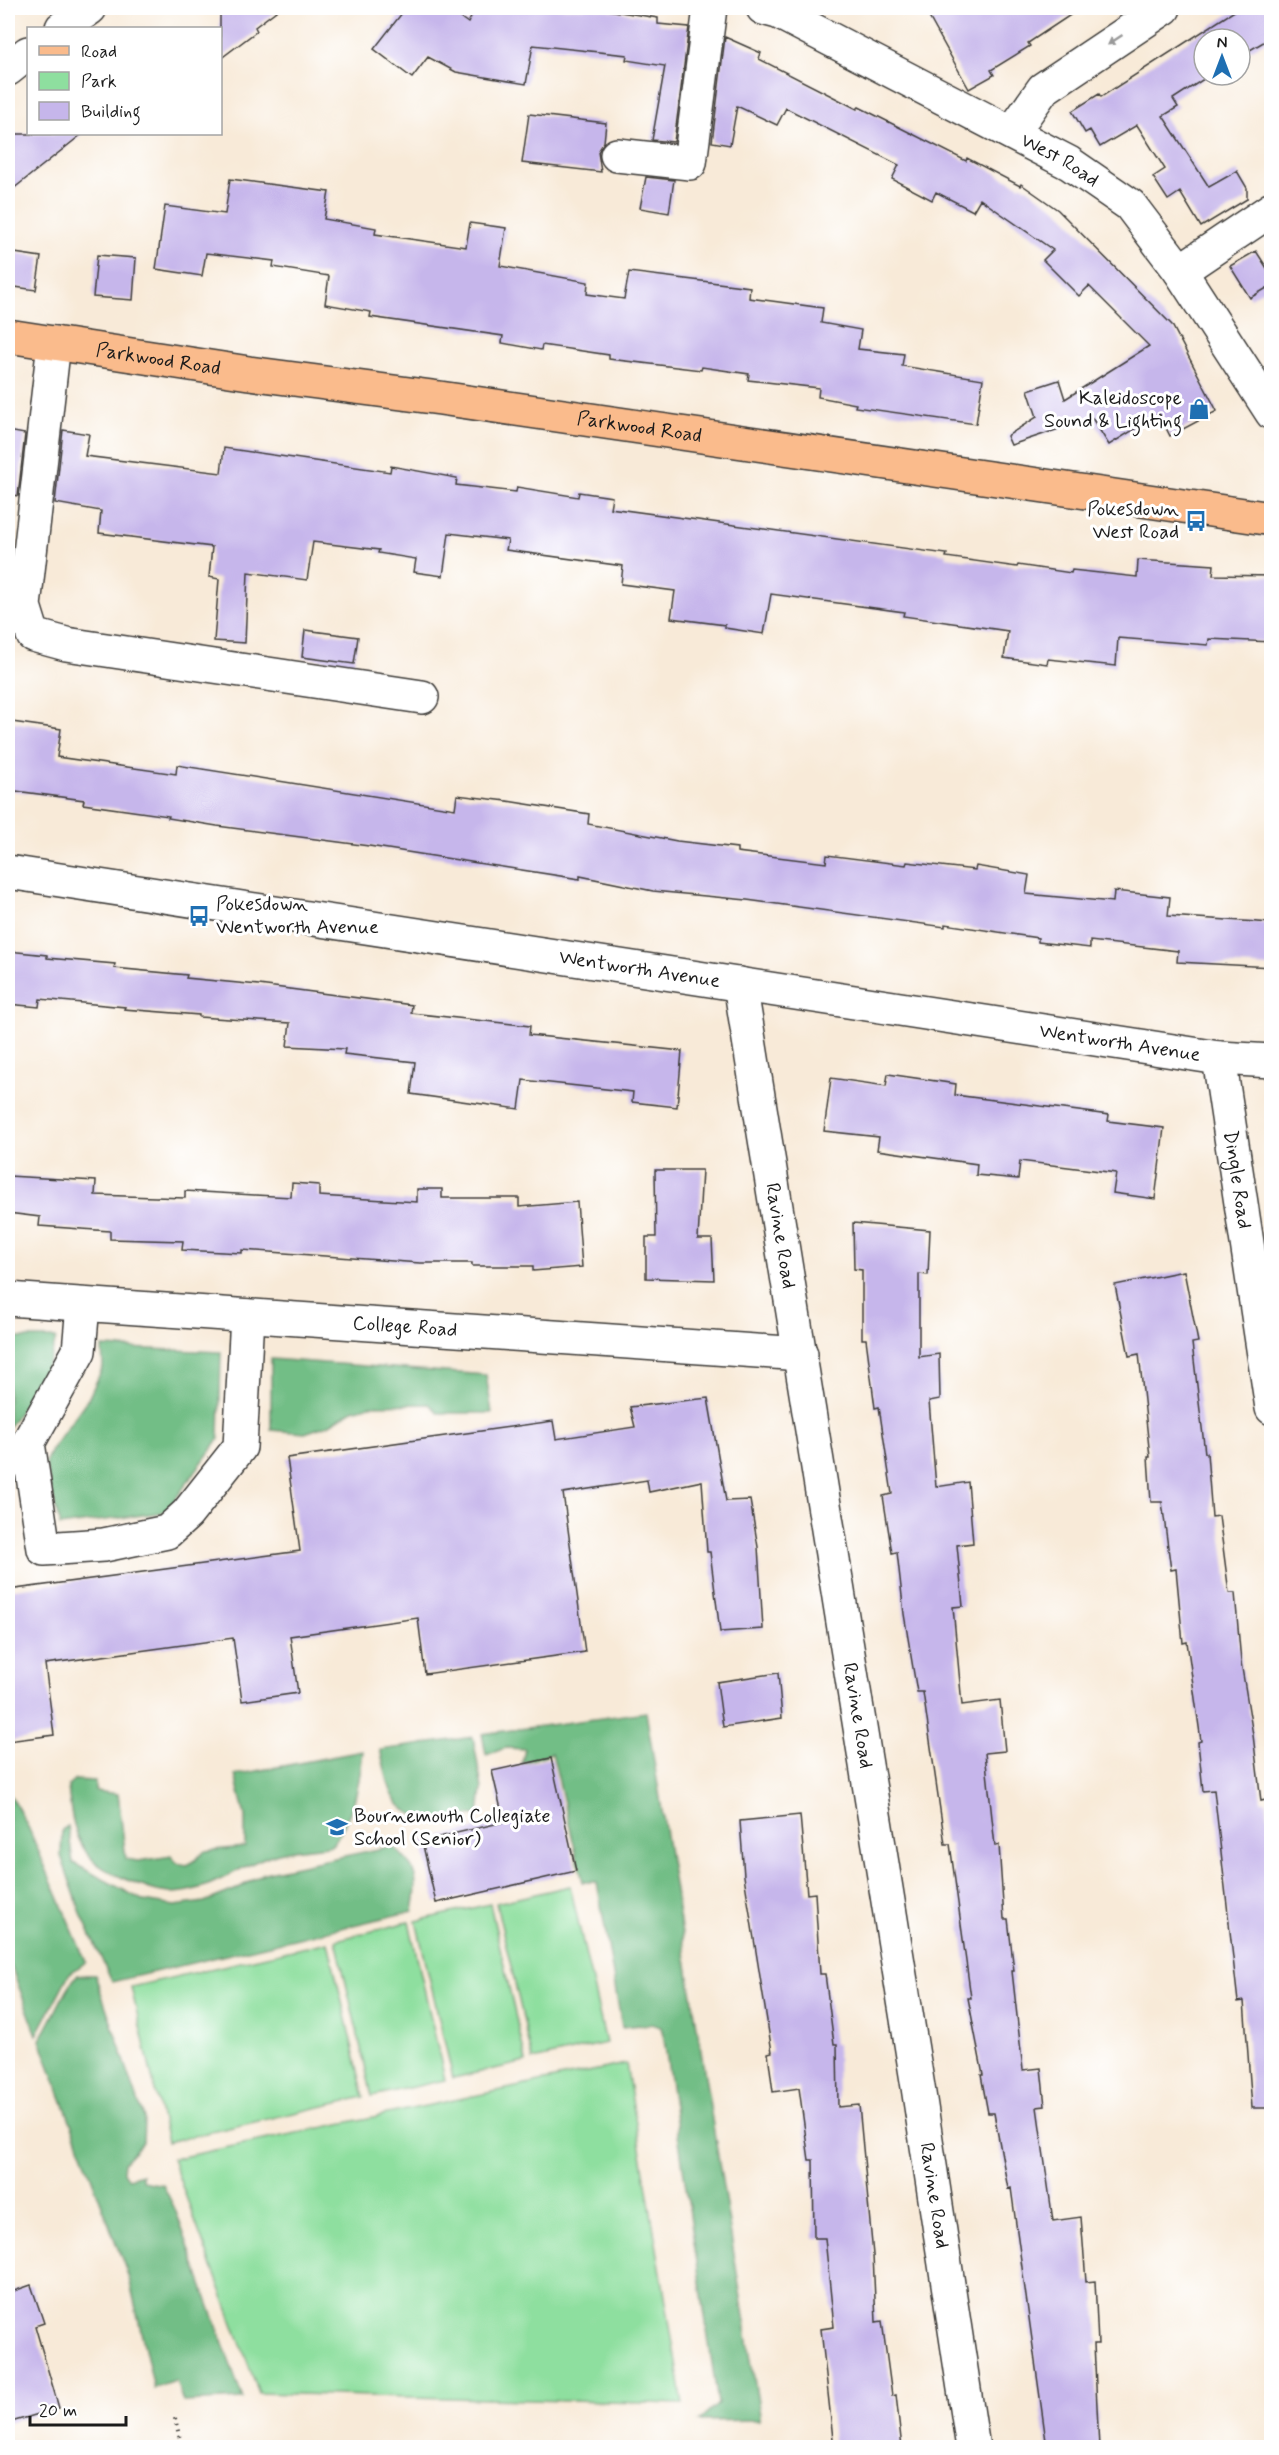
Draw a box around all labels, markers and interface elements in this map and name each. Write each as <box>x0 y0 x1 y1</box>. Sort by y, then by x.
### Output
legend <box>27 27 222 135</box>
north arrow <box>1192 27 1252 87</box>
text: N <box>1217 33 1227 54</box>
one-way arrow <box>1107 34 1123 45</box>
text: Road <box>81 40 117 64</box>
text: Park <box>81 70 117 94</box>
text: Building <box>81 100 141 126</box>
street label: West Road <box>1016 127 1105 193</box>
street label: Parkwood Road <box>94 336 222 382</box>
place label: Kaleidoscope Sound & Lighting <box>1044 385 1182 437</box>
shop icon: Kaleidoscope Sound & Lighting <box>1187 397 1211 421</box>
street label: Parkwood Road <box>575 405 704 449</box>
place label: Pokesdown West Road <box>1087 496 1179 546</box>
bus stop icon: Pokesdown West Road <box>1184 509 1208 533</box>
place label: Pokesdown Wentworth Avenue <box>216 891 379 941</box>
bus stop icon: Pokesdown Wentworth Avenue <box>187 904 211 928</box>
street label: Wentworth Avenue <box>557 943 722 995</box>
street label: Wentworth Avenue <box>1037 1017 1203 1069</box>
street label: Dingle Road <box>1217 1129 1258 1231</box>
street label: Ravine Road <box>759 1181 802 1291</box>
street label: College Road <box>352 1309 458 1344</box>
street label: Ravine Road <box>836 1661 880 1770</box>
place label: Bournemouth Collegiate School (Senior) <box>354 1803 551 1853</box>
school or university icon: Bournemouth Collegiate School (Senior) <box>325 1815 349 1839</box>
street label: Ravine Road <box>913 2141 956 2250</box>
scale bar <box>30 2389 126 2427</box>
text: 20 m <box>39 2399 77 2423</box>

